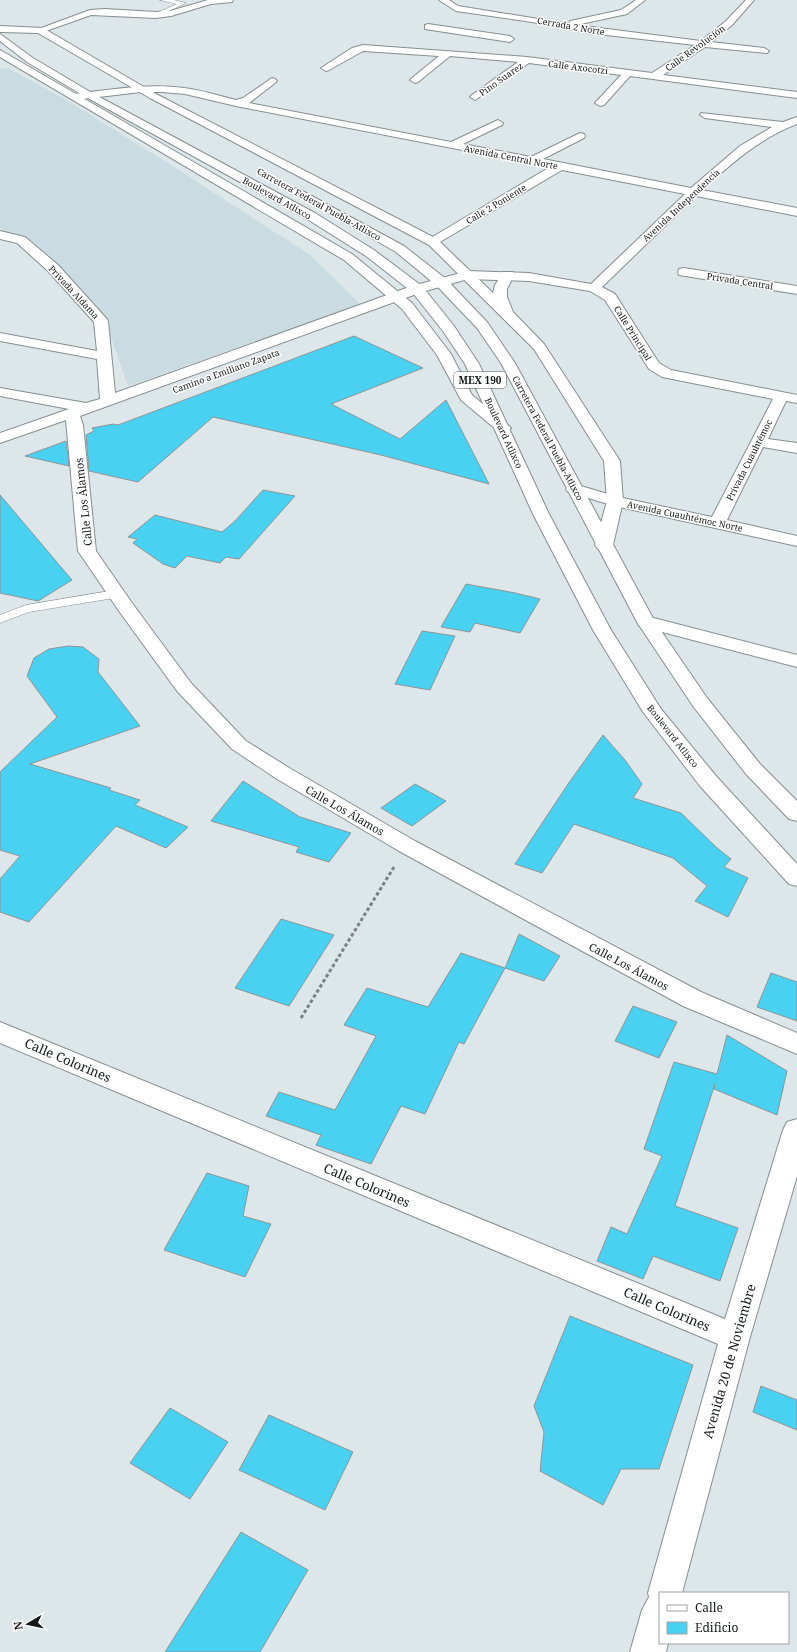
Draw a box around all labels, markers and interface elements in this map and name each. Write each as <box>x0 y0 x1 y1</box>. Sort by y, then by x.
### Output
street label: Cerrada 2 Norte <box>536 14 606 38</box>
street label: Calle Revolución <box>662 22 728 74</box>
street label: Calle Axocotzi <box>547 57 609 77</box>
street label: Pino Suarez <box>476 59 526 99</box>
street label: Avenida Central Norte <box>463 142 559 173</box>
street label: Carretera Federal Puebla-Atlixco <box>255 164 383 244</box>
street label: Avenida Independencia <box>639 166 723 244</box>
street label: Boulevard Atlixco <box>240 174 314 222</box>
street label: Calle 2 Poniente <box>463 181 529 227</box>
street label: Privada Aldama <box>46 262 102 322</box>
street label: Privada Central <box>706 269 774 293</box>
street label: Calle Principal <box>611 303 655 363</box>
street label: Camino a Emiliano Zapata <box>171 346 281 396</box>
road number: MEX 190 <box>454 372 506 388</box>
street label: Carretera Federal Puebla-Atlixco <box>509 373 587 503</box>
street label: Boulevard Atlixco <box>482 395 526 471</box>
street label: Privada Cuauhtémoc <box>723 417 775 503</box>
street label: Calle Los Álamos <box>71 457 95 547</box>
street label: Avenida Cuauhtémoc Norte <box>626 497 744 535</box>
street label: Boulevard Atlixco <box>644 702 702 770</box>
street label: Calle Los Álamos <box>303 781 387 839</box>
street label: Calle Los Álamos <box>586 939 672 993</box>
street label: Calle Colorines <box>22 1034 114 1086</box>
street label: Calle Colorines <box>321 1159 413 1211</box>
street label: Avenida 20 de Noviembre <box>698 1282 760 1440</box>
street label: Calle Colorines <box>621 1283 713 1335</box>
legend <box>659 1592 789 1644</box>
text: Calle <box>695 1599 723 1616</box>
north arrow <box>8 1604 48 1644</box>
text: Edificio <box>695 1619 738 1636</box>
text: N <box>9 1620 26 1631</box>

